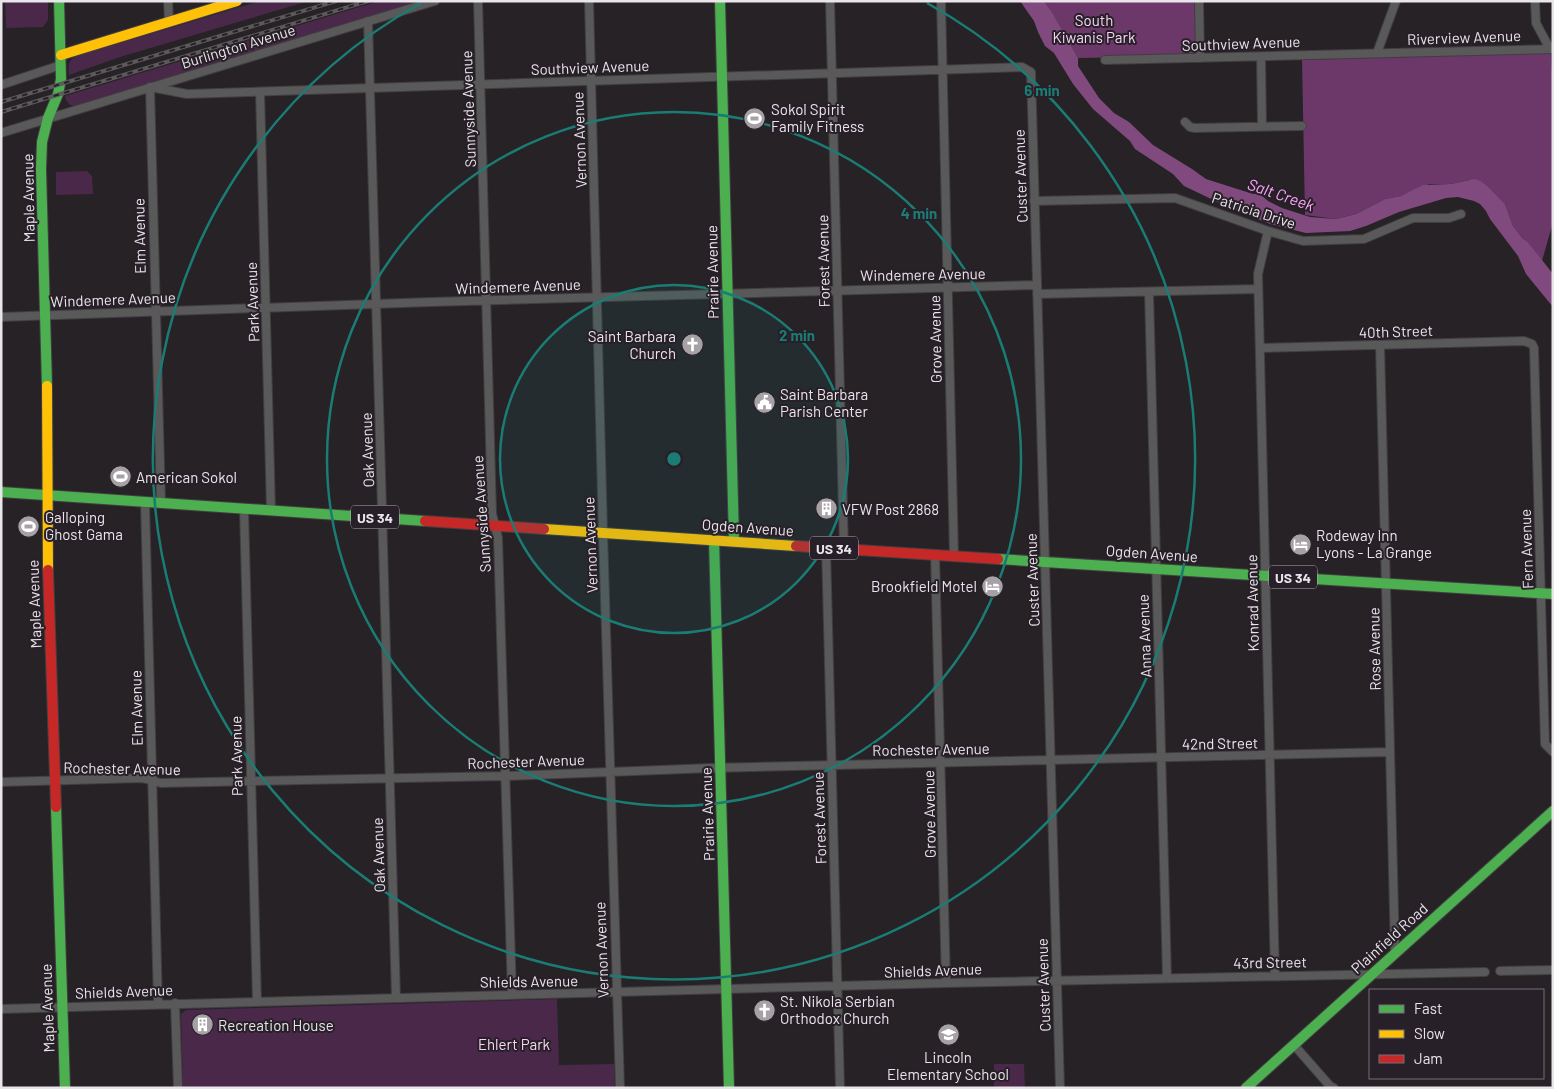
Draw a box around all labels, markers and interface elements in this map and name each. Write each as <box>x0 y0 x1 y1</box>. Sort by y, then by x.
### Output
park label: South Kiwanis Park <box>1053 11 1136 46</box>
street label: Burlington Avenue <box>179 20 297 72</box>
street label: Riverview Avenue <box>1407 26 1521 48</box>
street label: Southview Avenue <box>1181 32 1301 54</box>
street label: Sunnyside Avenue <box>457 50 479 168</box>
street label: Southview Avenue <box>530 56 650 78</box>
text: 6 min <box>1024 81 1060 99</box>
street label: Vernon Avenue <box>568 91 590 189</box>
place label: Sokol Spirit Family Fitness <box>771 100 864 135</box>
sports icon: Sokol Spirit Family Fitness <box>743 106 767 130</box>
street label: Custer Avenue <box>1009 129 1031 223</box>
street label: Maple Avenue <box>18 153 38 243</box>
water label: Salt Creek <box>1245 174 1317 214</box>
street label: Patricia Drive <box>1210 188 1298 232</box>
street label: Elm Avenue <box>129 198 149 274</box>
text: 4 min <box>901 204 937 222</box>
street label: Forest Avenue <box>813 215 833 307</box>
street label: Prairie Avenue <box>702 225 722 319</box>
street label: Park Avenue <box>242 262 262 342</box>
street label: Windemere Avenue <box>860 264 986 284</box>
street label: Windemere Avenue <box>455 275 581 297</box>
street label: Windemere Avenue <box>50 288 176 310</box>
street label: Grove Avenue <box>925 295 945 383</box>
street label: 40th Street <box>1359 321 1433 341</box>
text: 2 min <box>779 326 815 344</box>
place label: Saint Barbara Church <box>588 327 676 362</box>
church icon: Saint Barbara Church <box>680 333 704 357</box>
place label: Saint Barbara Parish Center <box>780 385 868 420</box>
public building icon: Saint Barbara Parish Center <box>752 391 776 415</box>
street label: Oak Avenue <box>357 412 377 488</box>
centre of rings <box>665 450 683 468</box>
street label: Sunnyside Avenue <box>468 455 494 573</box>
sports icon: American Sokol <box>108 465 132 489</box>
place label: American Sokol <box>136 468 237 486</box>
street label: Vernon Avenue <box>579 496 601 594</box>
building icon: VFW Post 2868 <box>814 497 838 521</box>
place label: VFW Post 2868 <box>842 500 939 518</box>
road number: US 34 <box>351 506 399 528</box>
place label: Galloping Ghost Gama <box>45 508 123 543</box>
street label: Fern Avenue <box>1516 509 1536 589</box>
sports icon: Galloping Ghost Gama <box>17 514 41 538</box>
street label: Ogden Avenue <box>701 515 795 539</box>
place label: Rodeway Inn Lyons - La Grange <box>1316 526 1432 561</box>
hotel icon: Rodeway Inn Lyons - La Grange <box>1288 532 1312 556</box>
street label: Custer Avenue <box>1021 533 1043 627</box>
road number: US 34 <box>810 536 858 560</box>
street label: Ogden Avenue <box>1105 541 1199 565</box>
street label: Konrad Avenue <box>1242 554 1262 652</box>
street label: Maple Avenue <box>23 559 45 649</box>
road number: US 34 <box>1269 566 1317 588</box>
hotel icon: Brookfield Motel <box>981 574 1005 598</box>
place label: Brookfield Motel <box>871 577 977 595</box>
street label: Anna Avenue <box>1134 594 1154 678</box>
street label: Rose Avenue <box>1364 607 1384 691</box>
street label: Elm Avenue <box>126 670 146 746</box>
street label: Park Avenue <box>226 716 246 796</box>
street label: 42nd Street <box>1182 733 1258 753</box>
street label: Rochester Avenue <box>872 739 990 759</box>
street label: Rochester Avenue <box>467 750 585 772</box>
street label: Rochester Avenue <box>63 758 181 778</box>
street label: Prairie Avenue <box>696 767 718 861</box>
street label: Grove Avenue <box>919 770 939 858</box>
street label: Forest Avenue <box>808 771 830 865</box>
street label: Oak Avenue <box>368 817 388 893</box>
street label: Plainfield Road <box>1347 899 1431 977</box>
street label: Vernon Avenue <box>590 901 612 999</box>
street label: Custer Avenue <box>1032 938 1054 1032</box>
street label: 43rd Street <box>1233 952 1307 972</box>
street label: Shields Avenue <box>884 959 982 981</box>
street label: Maple Avenue <box>36 963 58 1053</box>
street label: Shields Avenue <box>480 971 578 991</box>
street label: Shields Avenue <box>75 980 173 1002</box>
legend <box>1369 989 1544 1079</box>
place label: St. Nikola Serbian Orthodox Church <box>780 992 895 1027</box>
church icon: St. Nikola Serbian Orthodox Church <box>752 998 776 1022</box>
text: Fast <box>1414 999 1442 1017</box>
building icon: Recreation House <box>190 1013 214 1037</box>
place label: Recreation House <box>218 1016 334 1034</box>
school or university icon: Lincoln Elementary School <box>936 1022 960 1046</box>
text: Slow <box>1414 1024 1445 1042</box>
park label: Ehlert Park <box>478 1035 551 1053</box>
place label: Lincoln Elementary School <box>887 1048 1009 1083</box>
text: Jam <box>1414 1049 1443 1067</box>

